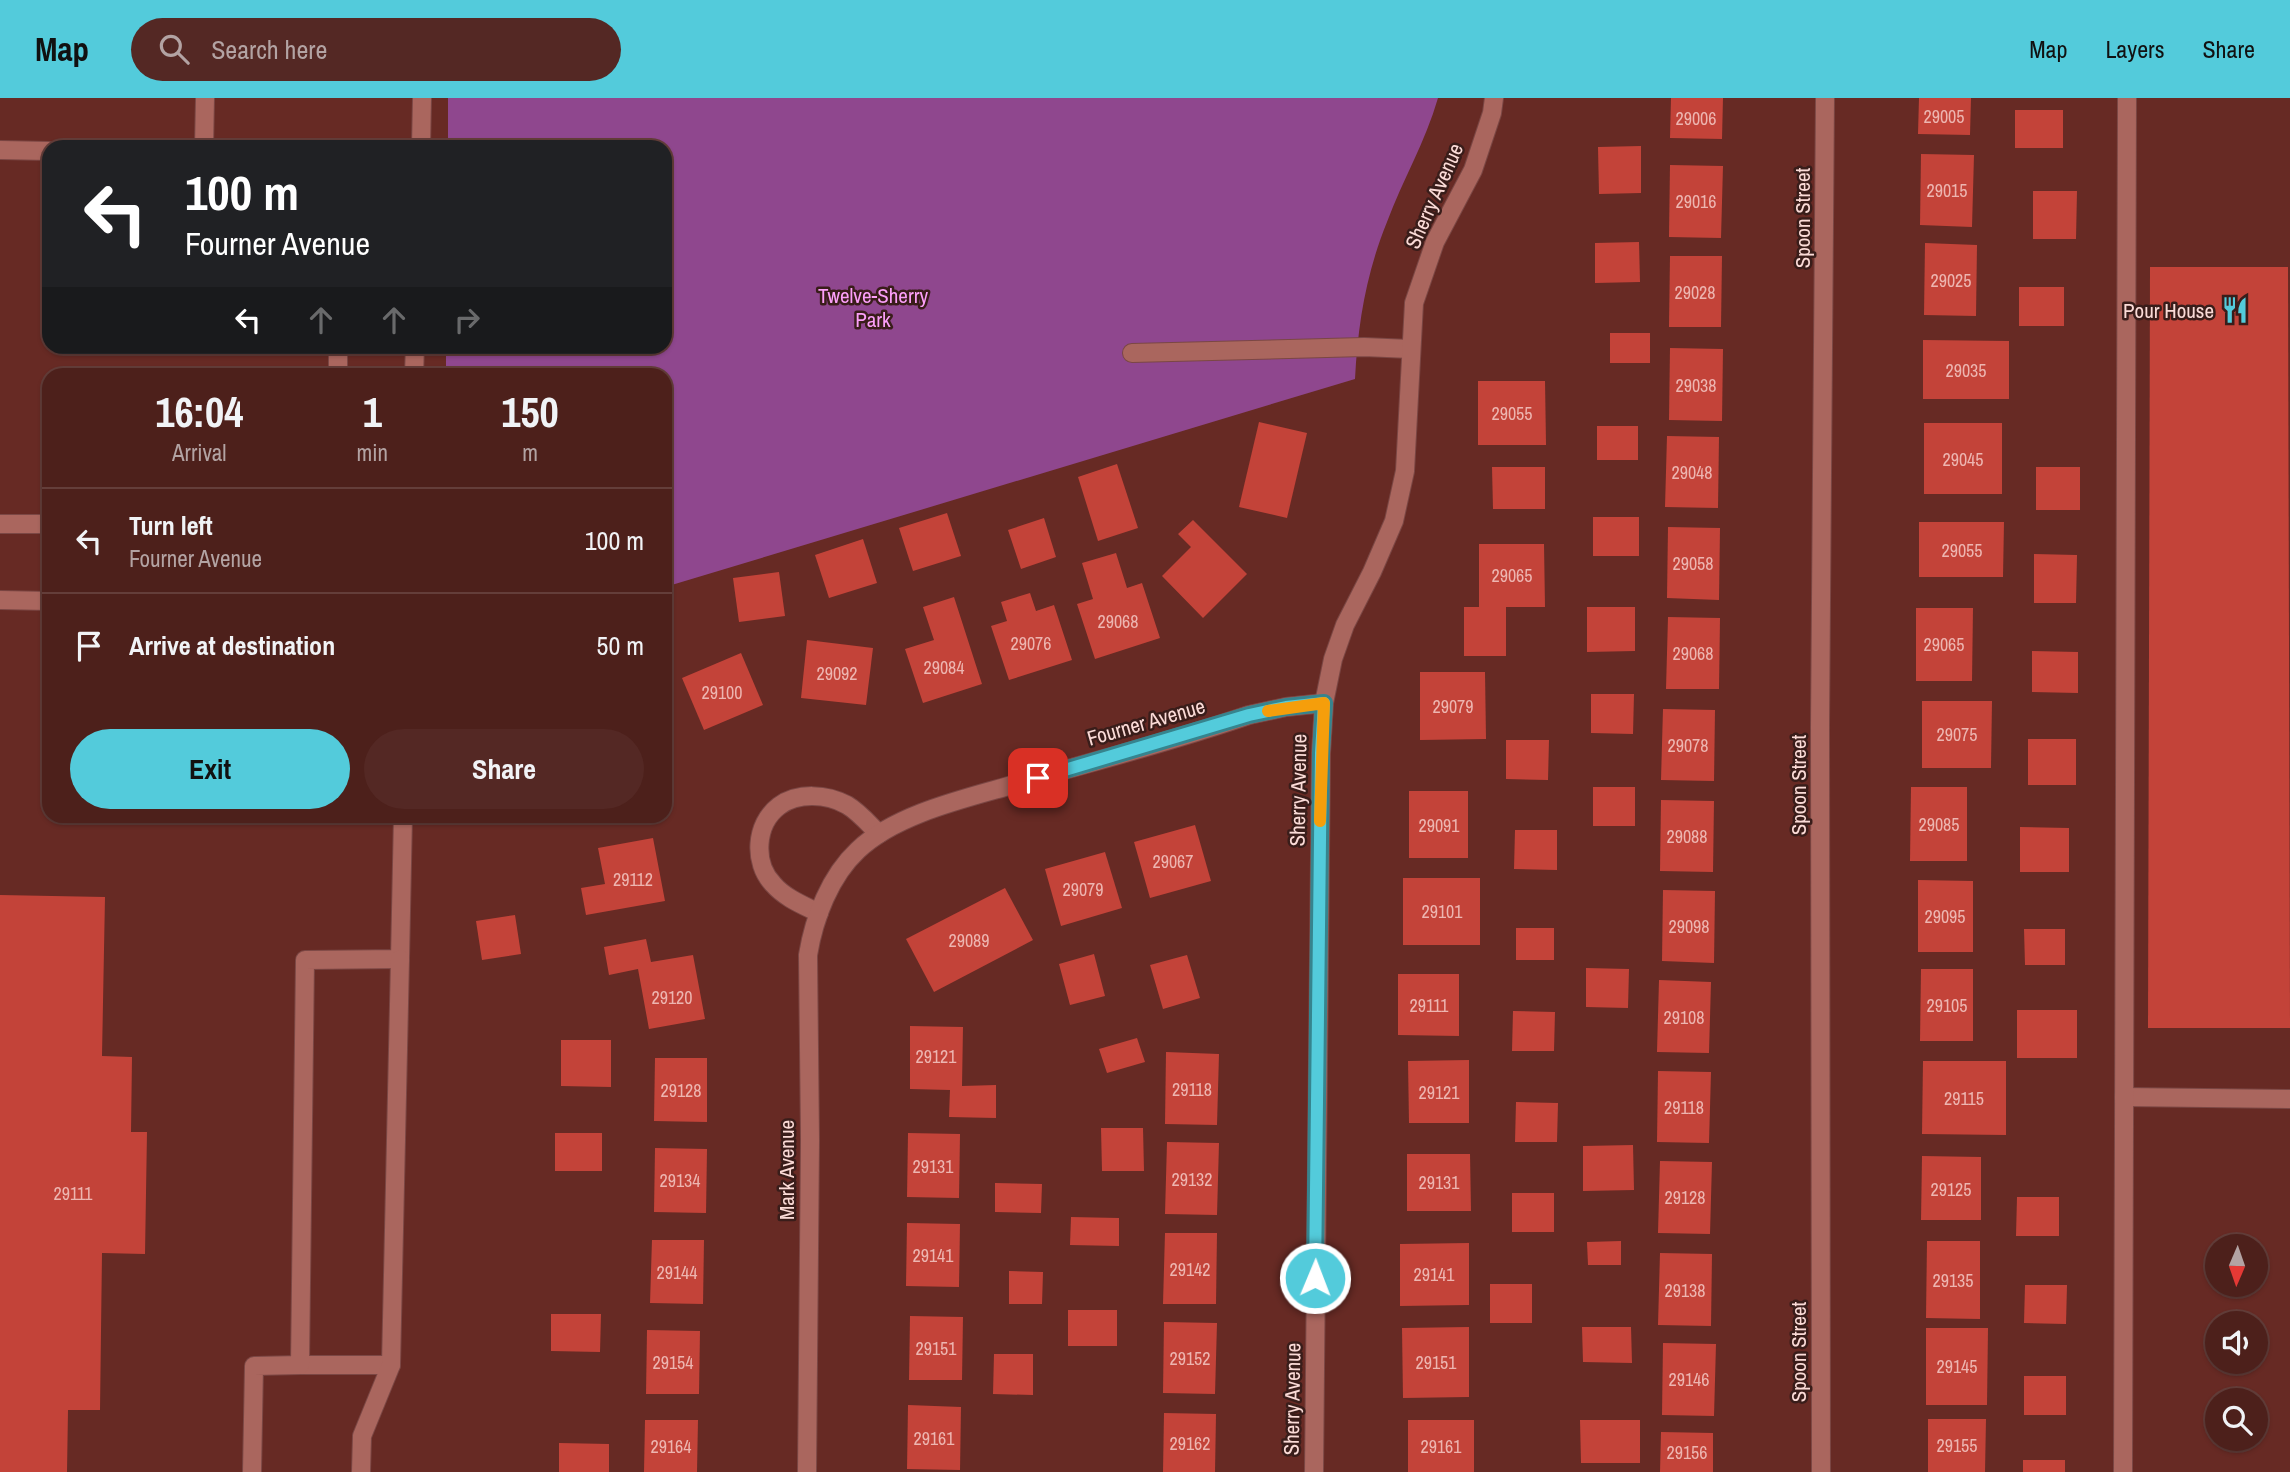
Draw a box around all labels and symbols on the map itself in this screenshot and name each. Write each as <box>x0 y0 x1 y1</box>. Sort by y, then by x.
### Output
house number: 29005 <box>1923 104 1965 129</box>
house number: 29006 <box>1675 106 1717 131</box>
street label: Sherry Avenue <box>1398 139 1470 253</box>
street label: Spoon Street <box>1788 168 1817 268</box>
house number: 29015 <box>1926 178 1968 203</box>
house number: 29016 <box>1675 189 1717 214</box>
house number: 29025 <box>1930 268 1972 293</box>
house number: 29028 <box>1674 280 1716 305</box>
park label: Twelve-Sherry Park <box>818 281 928 334</box>
restaurant icon: Pour House <box>2220 295 2250 325</box>
place label: Pour House <box>2123 296 2214 325</box>
house number: 29035 <box>1945 358 1987 383</box>
house number: 29038 <box>1675 373 1717 398</box>
house number: 29055 <box>1491 401 1533 426</box>
house number: 29045 <box>1942 447 1984 472</box>
house number: 29048 <box>1671 460 1713 485</box>
house number: 29055 <box>1941 538 1983 563</box>
house number: 29058 <box>1672 551 1714 576</box>
house number: 29065 <box>1491 563 1533 588</box>
house number: 29068 <box>1097 609 1139 634</box>
house number: 29076 <box>1010 631 1052 656</box>
house number: 29065 <box>1923 632 1965 657</box>
house number: 29068 <box>1672 641 1714 666</box>
house number: 29084 <box>923 655 965 680</box>
house number: 29092 <box>816 661 858 686</box>
house number: 29100 <box>701 680 743 705</box>
street label: Fourner Avenue <box>1084 691 1208 753</box>
house number: 29079 <box>1432 694 1474 719</box>
house number: 29075 <box>1936 722 1978 747</box>
street label: Sherry Avenue <box>1283 733 1313 847</box>
house number: 29078 <box>1667 733 1709 758</box>
street label: Spoon Street <box>1784 735 1813 835</box>
pin <box>1008 748 1068 808</box>
house number: 29085 <box>1918 812 1960 837</box>
house number: 29091 <box>1418 813 1460 838</box>
house number: 29088 <box>1666 824 1708 849</box>
house number: 29067 <box>1152 849 1194 874</box>
house number: 29112 <box>613 867 653 892</box>
house number: 29079 <box>1062 877 1104 902</box>
house number: 29101 <box>1421 899 1463 924</box>
house number: 29095 <box>1924 904 1966 929</box>
house number: 29098 <box>1668 914 1710 939</box>
house number: 29089 <box>948 928 990 953</box>
house number: 29120 <box>651 985 693 1010</box>
house number: 29111 <box>1410 993 1449 1018</box>
house number: 29105 <box>1926 993 1968 1018</box>
house number: 29108 <box>1663 1005 1705 1030</box>
house number: 29121 <box>915 1044 957 1069</box>
house number: 29118 <box>1172 1077 1212 1102</box>
house number: 29128 <box>660 1078 702 1103</box>
house number: 29121 <box>1418 1080 1460 1105</box>
house number: 29115 <box>1944 1086 1984 1111</box>
house number: 29118 <box>1664 1095 1704 1120</box>
street label: Mark Avenue <box>772 1120 801 1220</box>
house number: 29131 <box>912 1154 954 1179</box>
house number: 29132 <box>1171 1167 1213 1192</box>
house number: 29134 <box>659 1168 701 1193</box>
house number: 29131 <box>1418 1170 1460 1195</box>
house number: 29125 <box>1930 1177 1972 1202</box>
house number: 29111 <box>54 1181 93 1206</box>
house number: 29128 <box>1664 1185 1706 1210</box>
north arrow <box>2205 1234 2268 1297</box>
position arrow <box>1278 1241 1352 1315</box>
house number: 29141 <box>912 1243 954 1268</box>
house number: 29142 <box>1169 1257 1211 1282</box>
house number: 29144 <box>656 1260 698 1285</box>
house number: 29141 <box>1413 1262 1455 1287</box>
house number: 29135 <box>1932 1268 1974 1293</box>
house number: 29138 <box>1664 1278 1706 1303</box>
street label: Spoon Street <box>1784 1302 1813 1402</box>
house number: 29151 <box>915 1336 957 1361</box>
street label: Sherry Avenue <box>1277 1342 1307 1456</box>
house number: 29152 <box>1169 1346 1211 1371</box>
house number: 29154 <box>652 1350 694 1375</box>
house number: 29151 <box>1415 1350 1457 1375</box>
house number: 29145 <box>1936 1354 1978 1379</box>
house number: 29146 <box>1668 1367 1710 1392</box>
house number: 29161 <box>913 1426 955 1451</box>
house number: 29162 <box>1169 1431 1211 1456</box>
house number: 29155 <box>1936 1433 1978 1458</box>
house number: 29164 <box>650 1434 692 1459</box>
house number: 29161 <box>1420 1434 1462 1459</box>
house number: 29156 <box>1666 1440 1708 1465</box>

